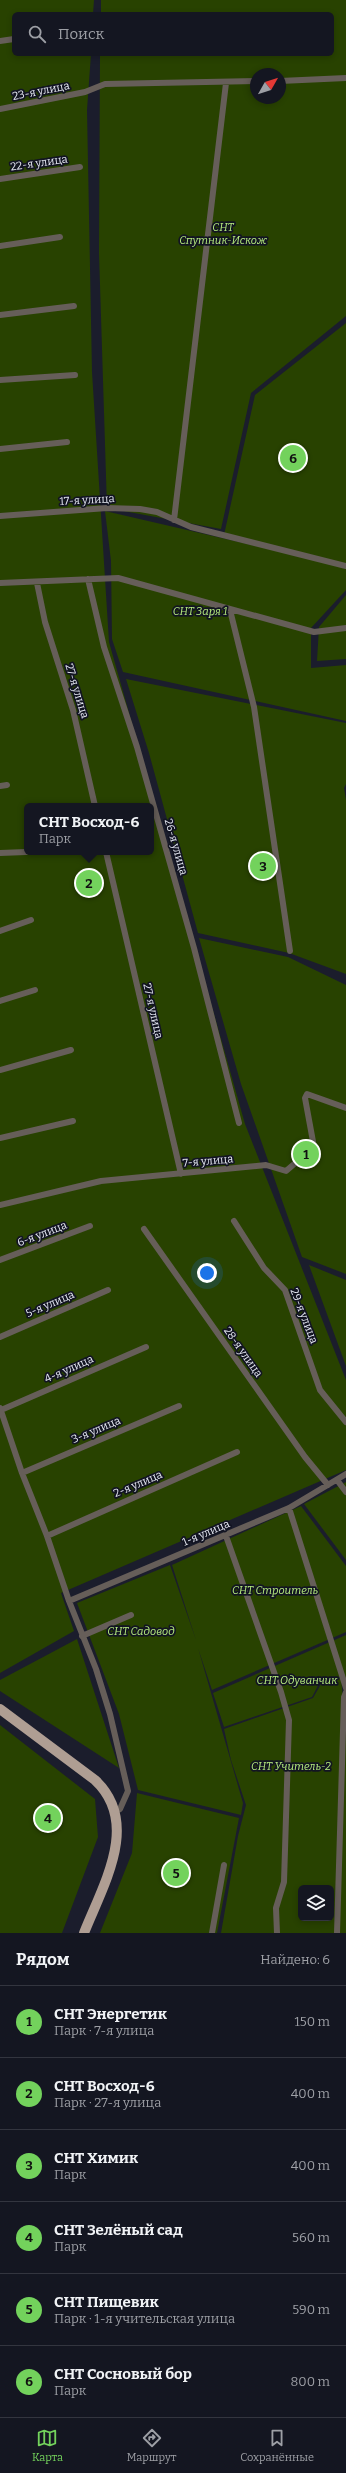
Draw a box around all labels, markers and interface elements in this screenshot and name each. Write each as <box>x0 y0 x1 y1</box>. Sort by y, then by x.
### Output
search box <box>12 12 334 56</box>
icon: search <box>26 23 48 45</box>
text: Поиск <box>58 25 104 43</box>
north arrow <box>250 68 286 104</box>
street label: 23-я улица <box>11 79 71 103</box>
street label: 22-я улица <box>10 153 68 173</box>
park label: СНТ Спутник-Искож <box>179 221 267 247</box>
pin: 6 <box>280 443 306 473</box>
street label: 17-я улица <box>59 492 115 508</box>
park label: СНТ Заря 1 <box>173 605 227 618</box>
street label: 27-я улица <box>63 662 91 720</box>
popup <box>24 803 154 855</box>
text: СНТ Восход-6 <box>39 813 139 831</box>
street label: 26-я улица <box>162 817 190 877</box>
text: Парк <box>39 831 71 846</box>
pin: 3 <box>250 851 276 881</box>
pin: 2 <box>76 868 102 898</box>
street label: 27-я улица <box>140 982 166 1040</box>
pin: 1 <box>293 1139 319 1169</box>
street label: 7-я улица <box>182 1152 234 1170</box>
street label: 6-я улица <box>15 1219 69 1249</box>
your location <box>197 1263 217 1283</box>
street label: 29-я улица <box>288 1287 320 1345</box>
street label: 5-я улица <box>24 1288 76 1320</box>
street label: 28-я улица <box>221 1324 265 1380</box>
street label: 4-я улица <box>43 1352 95 1386</box>
street label: 3-я улица <box>70 1414 122 1446</box>
street label: 2-я улица <box>112 1468 164 1500</box>
street label: 1-я улица <box>180 1517 232 1549</box>
park label: СНТ Строитель <box>232 1584 319 1597</box>
park label: СНТ Садовод <box>107 1625 175 1638</box>
park label: СНТ Одуванчик <box>257 1674 338 1687</box>
park label: СНТ Учитель-2 <box>251 1760 331 1773</box>
pin: 4 <box>35 1803 61 1833</box>
pin: 5 <box>163 1858 189 1888</box>
map controls <box>298 1885 334 1921</box>
button: layers <box>298 1885 334 1921</box>
text: Рядом <box>16 1949 69 1970</box>
text: Найдено: 6 <box>260 1952 330 1967</box>
text: СНТ Энергетик <box>54 2005 167 2023</box>
text: 1 <box>26 2014 32 2029</box>
text: 150 m <box>294 2014 330 2029</box>
text: Парк · 7-я улица <box>54 2023 154 2038</box>
text: СНТ Восход-6 <box>54 2077 155 2095</box>
text: 2 <box>25 2086 33 2101</box>
text: 400 m <box>291 2086 330 2101</box>
text: Парк · 27-я улица <box>54 2095 161 2110</box>
text: СНТ Химик <box>54 2149 138 2167</box>
text: 3 <box>25 2158 33 2173</box>
text: 400 m <box>291 2158 330 2173</box>
text: Парк <box>54 2167 86 2182</box>
text: СНТ Зелёный сад <box>54 2221 183 2239</box>
text: 4 <box>25 2230 33 2245</box>
text: 560 m <box>292 2230 330 2245</box>
text: Парк <box>54 2239 86 2254</box>
text: СНТ Пищевик <box>54 2293 159 2311</box>
text: 5 <box>25 2302 33 2317</box>
text: 590 m <box>292 2302 330 2317</box>
text: Парк · 1-я учительская улица <box>54 2311 235 2326</box>
text: СНТ Сосновый бор <box>54 2365 192 2383</box>
text: 6 <box>25 2374 33 2389</box>
text: 800 m <box>291 2374 330 2389</box>
text: Парк <box>54 2383 86 2398</box>
tab: Карта <box>32 2427 63 2464</box>
tab: Маршрут <box>127 2427 176 2464</box>
tab: Сохранённые <box>240 2427 314 2464</box>

